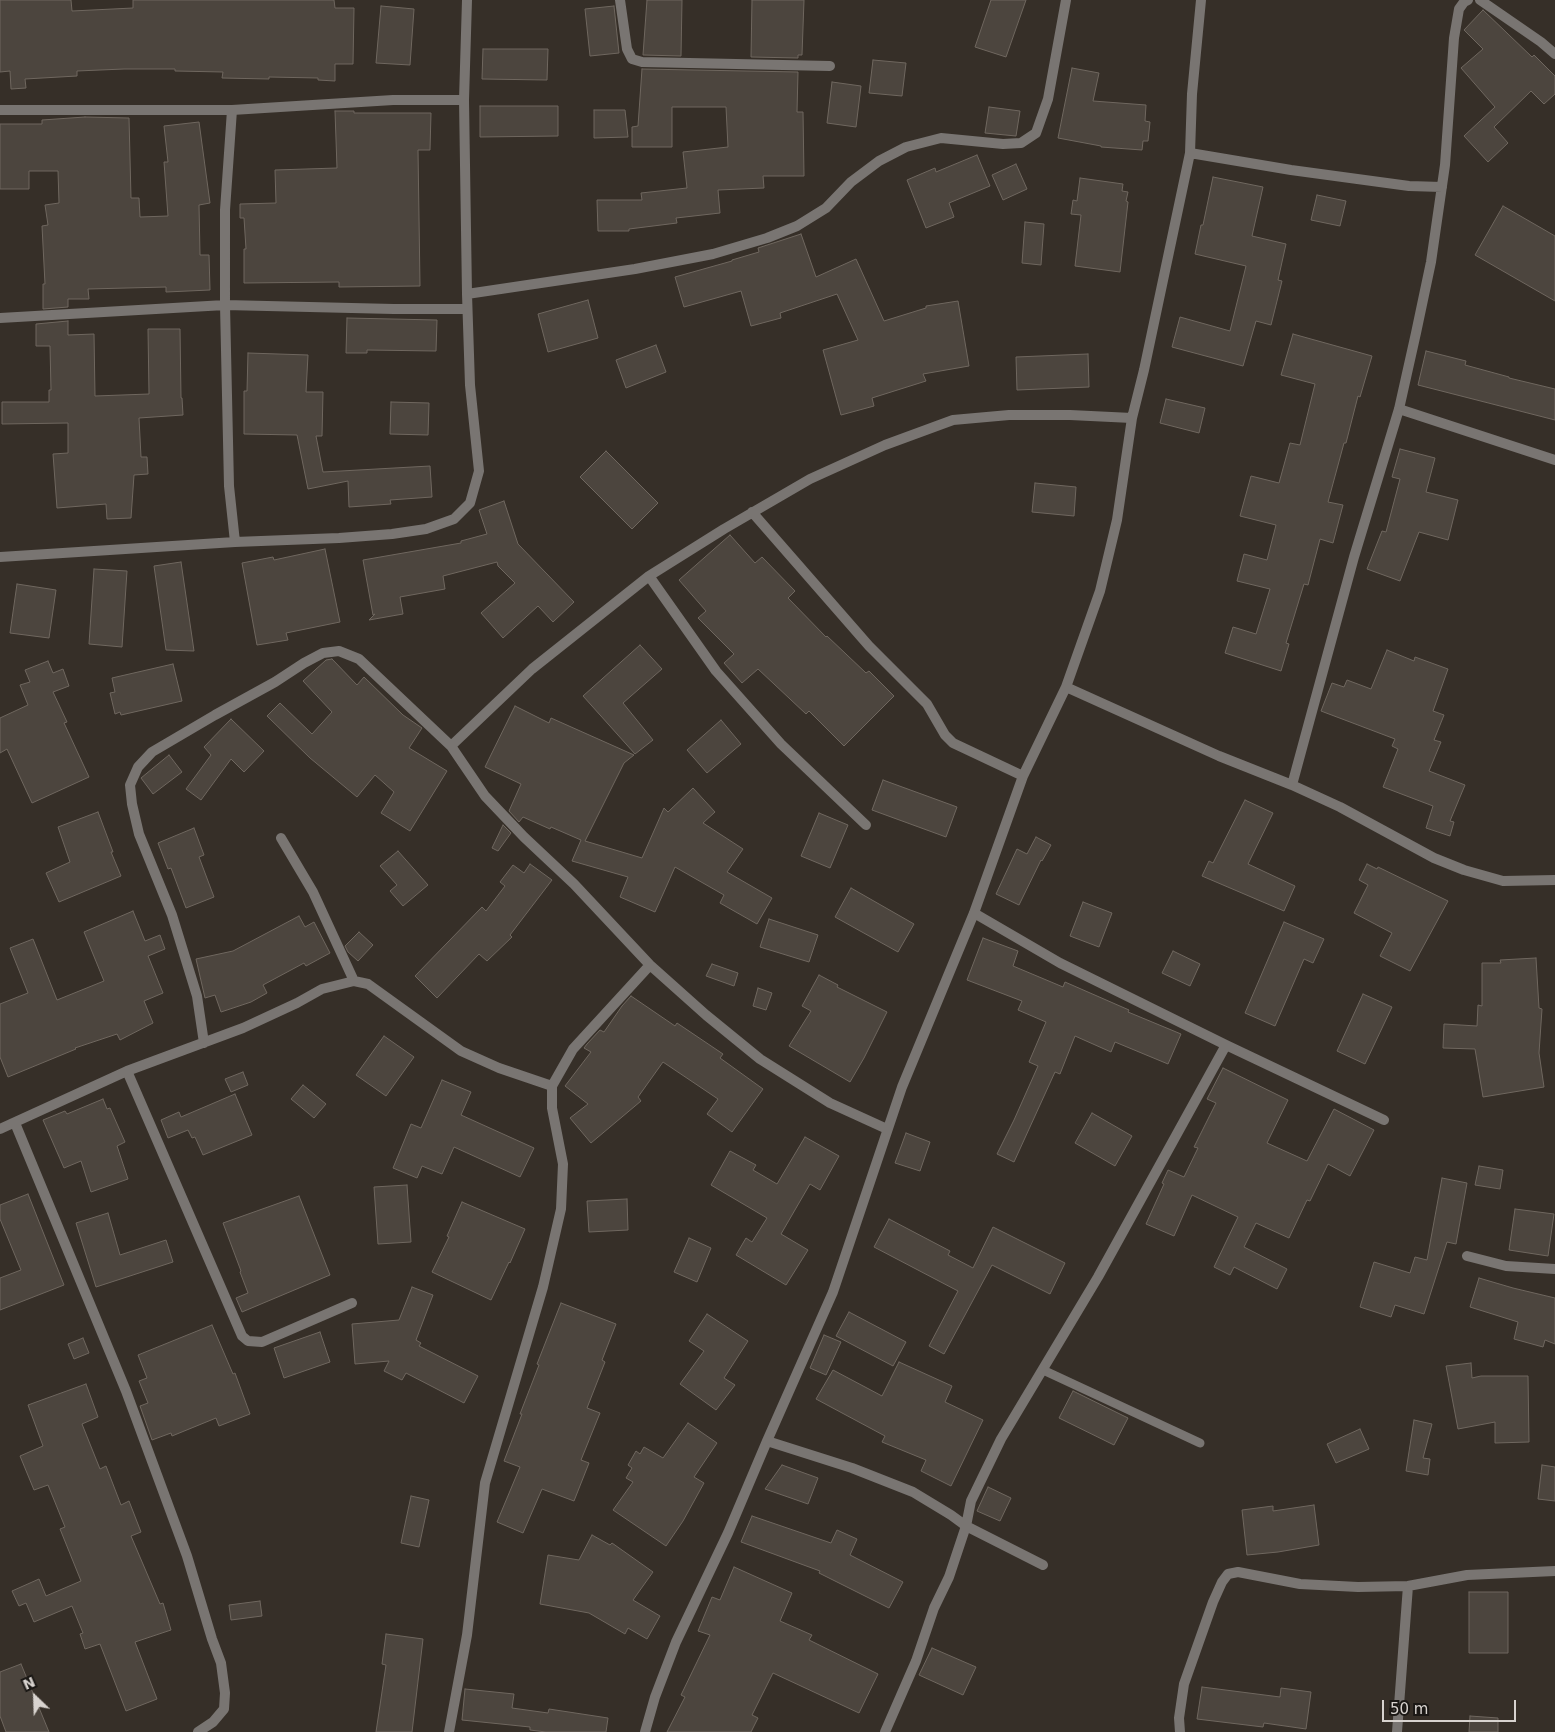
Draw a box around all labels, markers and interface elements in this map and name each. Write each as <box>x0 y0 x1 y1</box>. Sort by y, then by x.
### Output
north arrow <box>10 1672 60 1722</box>
text: N <box>20 1674 38 1693</box>
scale bar <box>1385 1690 1519 1722</box>
text: 50 m <box>1390 1700 1428 1718</box>

